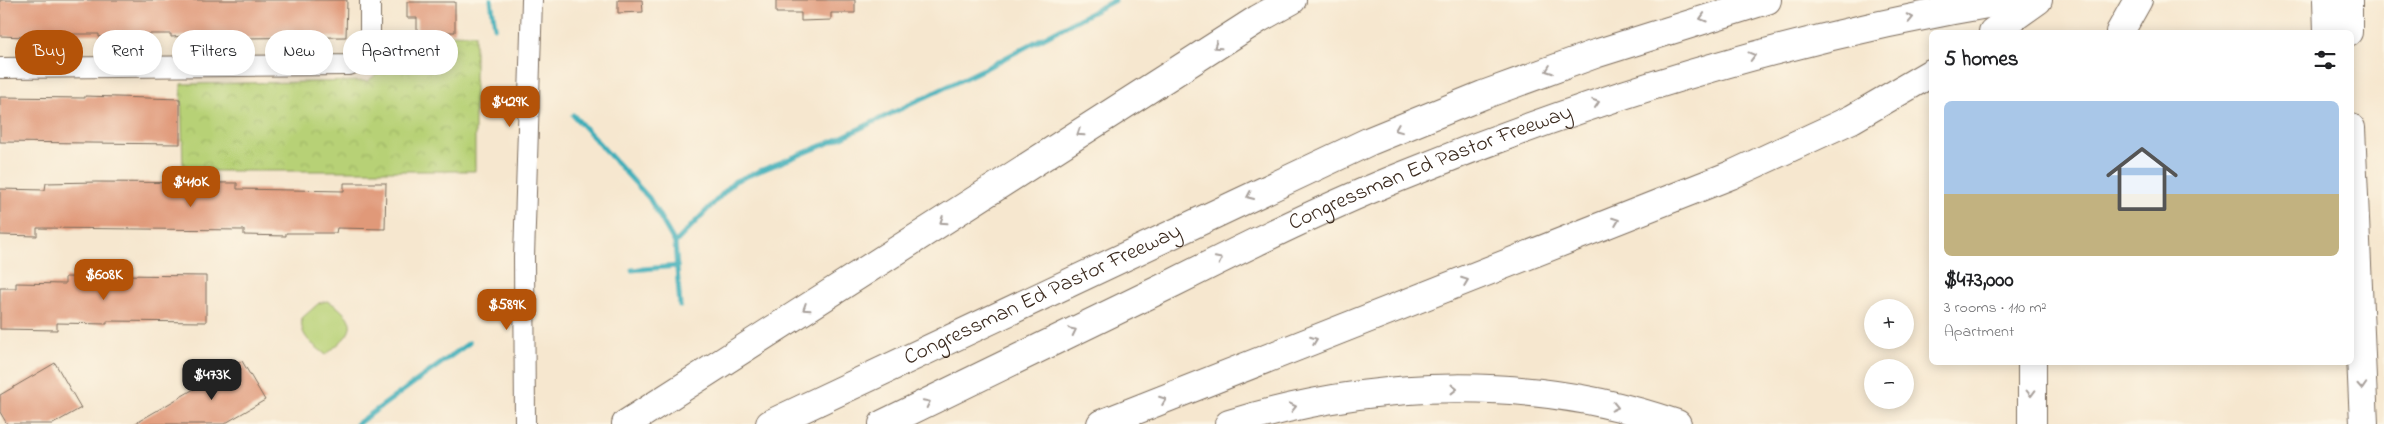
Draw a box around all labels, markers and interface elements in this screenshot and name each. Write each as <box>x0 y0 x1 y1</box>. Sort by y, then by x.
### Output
one-way arrow <box>1700 13 1708 23</box>
one-way arrow <box>1905 14 1914 24</box>
chip: Buy <box>15 30 83 75</box>
chip: Rent <box>93 30 162 75</box>
chip: Filters <box>172 30 255 75</box>
chip: New <box>265 30 333 75</box>
chip: Apartment <box>343 30 458 75</box>
one-way arrow <box>1213 39 1222 49</box>
text: 5 homes <box>1944 45 2019 75</box>
icon: filters <box>2311 46 2339 74</box>
one-way arrow <box>1747 52 1755 62</box>
one-way arrow <box>1545 64 1554 74</box>
pin: $429K <box>475 86 545 128</box>
text: $429K <box>492 90 528 114</box>
street label: Congressman Ed Pastor Freeway <box>1284 97 1577 240</box>
one-way arrow <box>1591 99 1600 109</box>
one-way arrow <box>1394 123 1403 134</box>
one-way arrow <box>1076 127 1086 136</box>
icon: home <box>2097 134 2187 224</box>
pin: $410K <box>156 166 226 208</box>
text: $410K <box>173 170 209 194</box>
one-way arrow <box>1246 190 1255 200</box>
one-way arrow <box>939 214 948 224</box>
street label: Congressman Ed Pastor Freeway <box>899 216 1188 374</box>
one-way arrow <box>1611 217 1620 227</box>
one-way arrow <box>1214 256 1223 266</box>
pin: $608K <box>69 258 139 301</box>
text: $608K <box>85 263 123 287</box>
text: $473,000 <box>1944 266 2014 296</box>
one-way arrow <box>1460 277 1469 287</box>
pin: $589K <box>472 288 542 331</box>
text: $589K <box>488 293 526 317</box>
text: 3 rooms · 110 m² <box>1944 296 2046 320</box>
map controls <box>1864 299 1914 409</box>
button: + <box>1864 299 1914 349</box>
one-way arrow <box>803 302 812 312</box>
text: Apartment <box>1944 320 2014 344</box>
one-way arrow <box>1068 327 1077 337</box>
one-way arrow <box>1309 336 1318 346</box>
pin: $473K <box>177 358 247 401</box>
button: − <box>1864 359 1914 409</box>
text: $473K <box>193 363 231 387</box>
one-way arrow <box>2356 383 2367 391</box>
one-way arrow <box>1451 384 1459 394</box>
one-way arrow <box>2026 390 2037 398</box>
one-way arrow <box>1158 396 1166 406</box>
one-way arrow <box>922 398 931 409</box>
one-way arrow <box>1611 401 1620 412</box>
one-way arrow <box>1289 402 1298 413</box>

